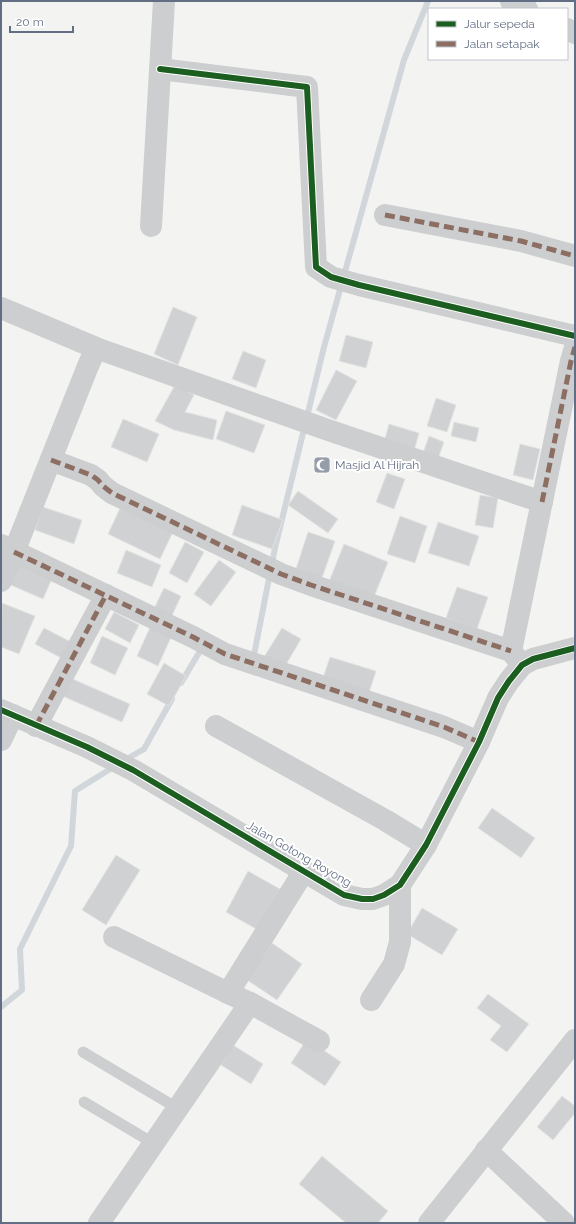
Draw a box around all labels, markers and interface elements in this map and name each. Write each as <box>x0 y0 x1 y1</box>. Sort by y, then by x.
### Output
scale bar <box>10 8 73 34</box>
legend <box>428 8 568 60</box>
text: 20 m <box>16 15 44 29</box>
text: Jalur sepeda <box>464 17 535 31</box>
text: Jalan setapak <box>464 37 540 51</box>
mosque icon: Masjid Al Hijrah <box>312 455 332 475</box>
place label: Masjid Al Hijrah <box>335 458 419 472</box>
street label: Jalan Gotong Royong <box>244 818 354 890</box>

